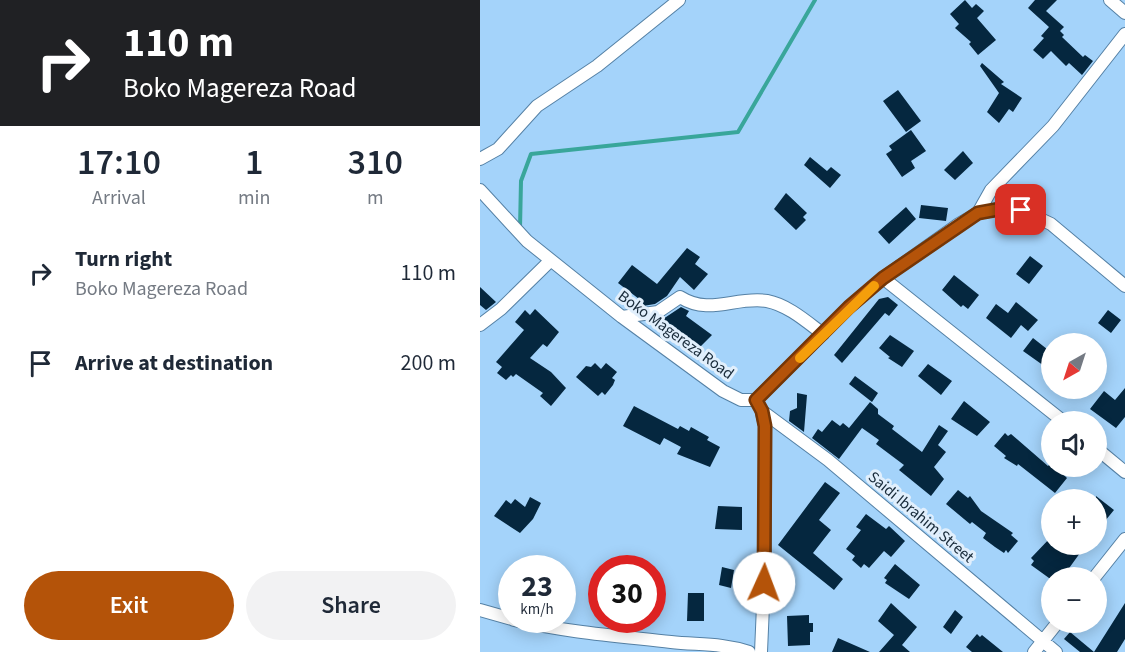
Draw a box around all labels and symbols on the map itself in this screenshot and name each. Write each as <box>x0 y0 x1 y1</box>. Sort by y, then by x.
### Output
pin <box>995 184 1046 235</box>
street label: Boko Magereza Road <box>614 285 738 385</box>
north arrow <box>1041 333 1107 399</box>
street label: Saidi Ibrahim Street <box>863 466 979 568</box>
position arrow <box>732 551 796 615</box>
speed limit sign: 30 <box>588 555 666 633</box>

